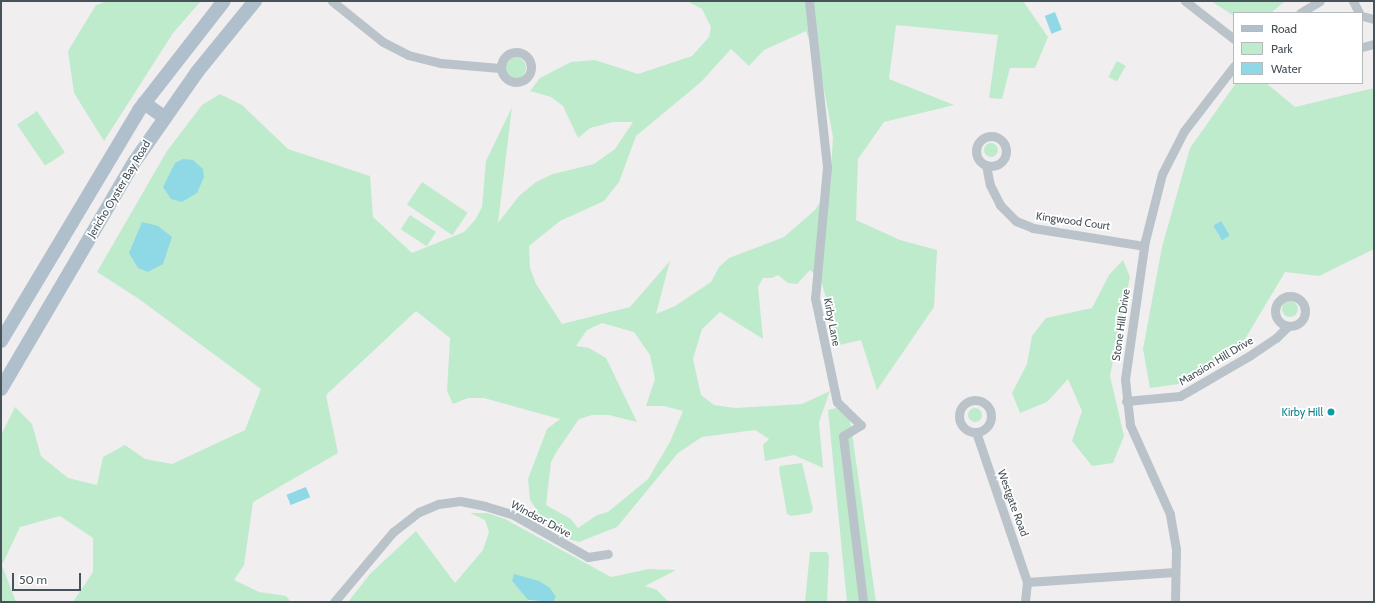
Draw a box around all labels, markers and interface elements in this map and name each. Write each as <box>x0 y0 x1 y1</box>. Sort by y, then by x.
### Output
legend <box>1233 12 1363 84</box>
text: Road <box>1271 21 1297 36</box>
text: Park <box>1271 41 1293 56</box>
text: Water <box>1271 61 1301 76</box>
street label: Jericho Oyster Bay Road <box>85 138 153 240</box>
street label: Kingwood Court <box>1035 209 1111 233</box>
street label: Stone Hill Drive <box>1109 288 1133 362</box>
street label: Kirby Lane <box>821 297 843 347</box>
street label: Mansion Hill Drive <box>1177 334 1255 388</box>
place label: Kirby Hill <box>1281 405 1323 419</box>
marker: Kirby Hill <box>1326 407 1336 417</box>
street label: Westgate Road <box>995 468 1031 538</box>
street label: Windsor Drive <box>509 498 573 540</box>
scale bar <box>14 565 83 591</box>
text: 50 m <box>19 572 47 587</box>

